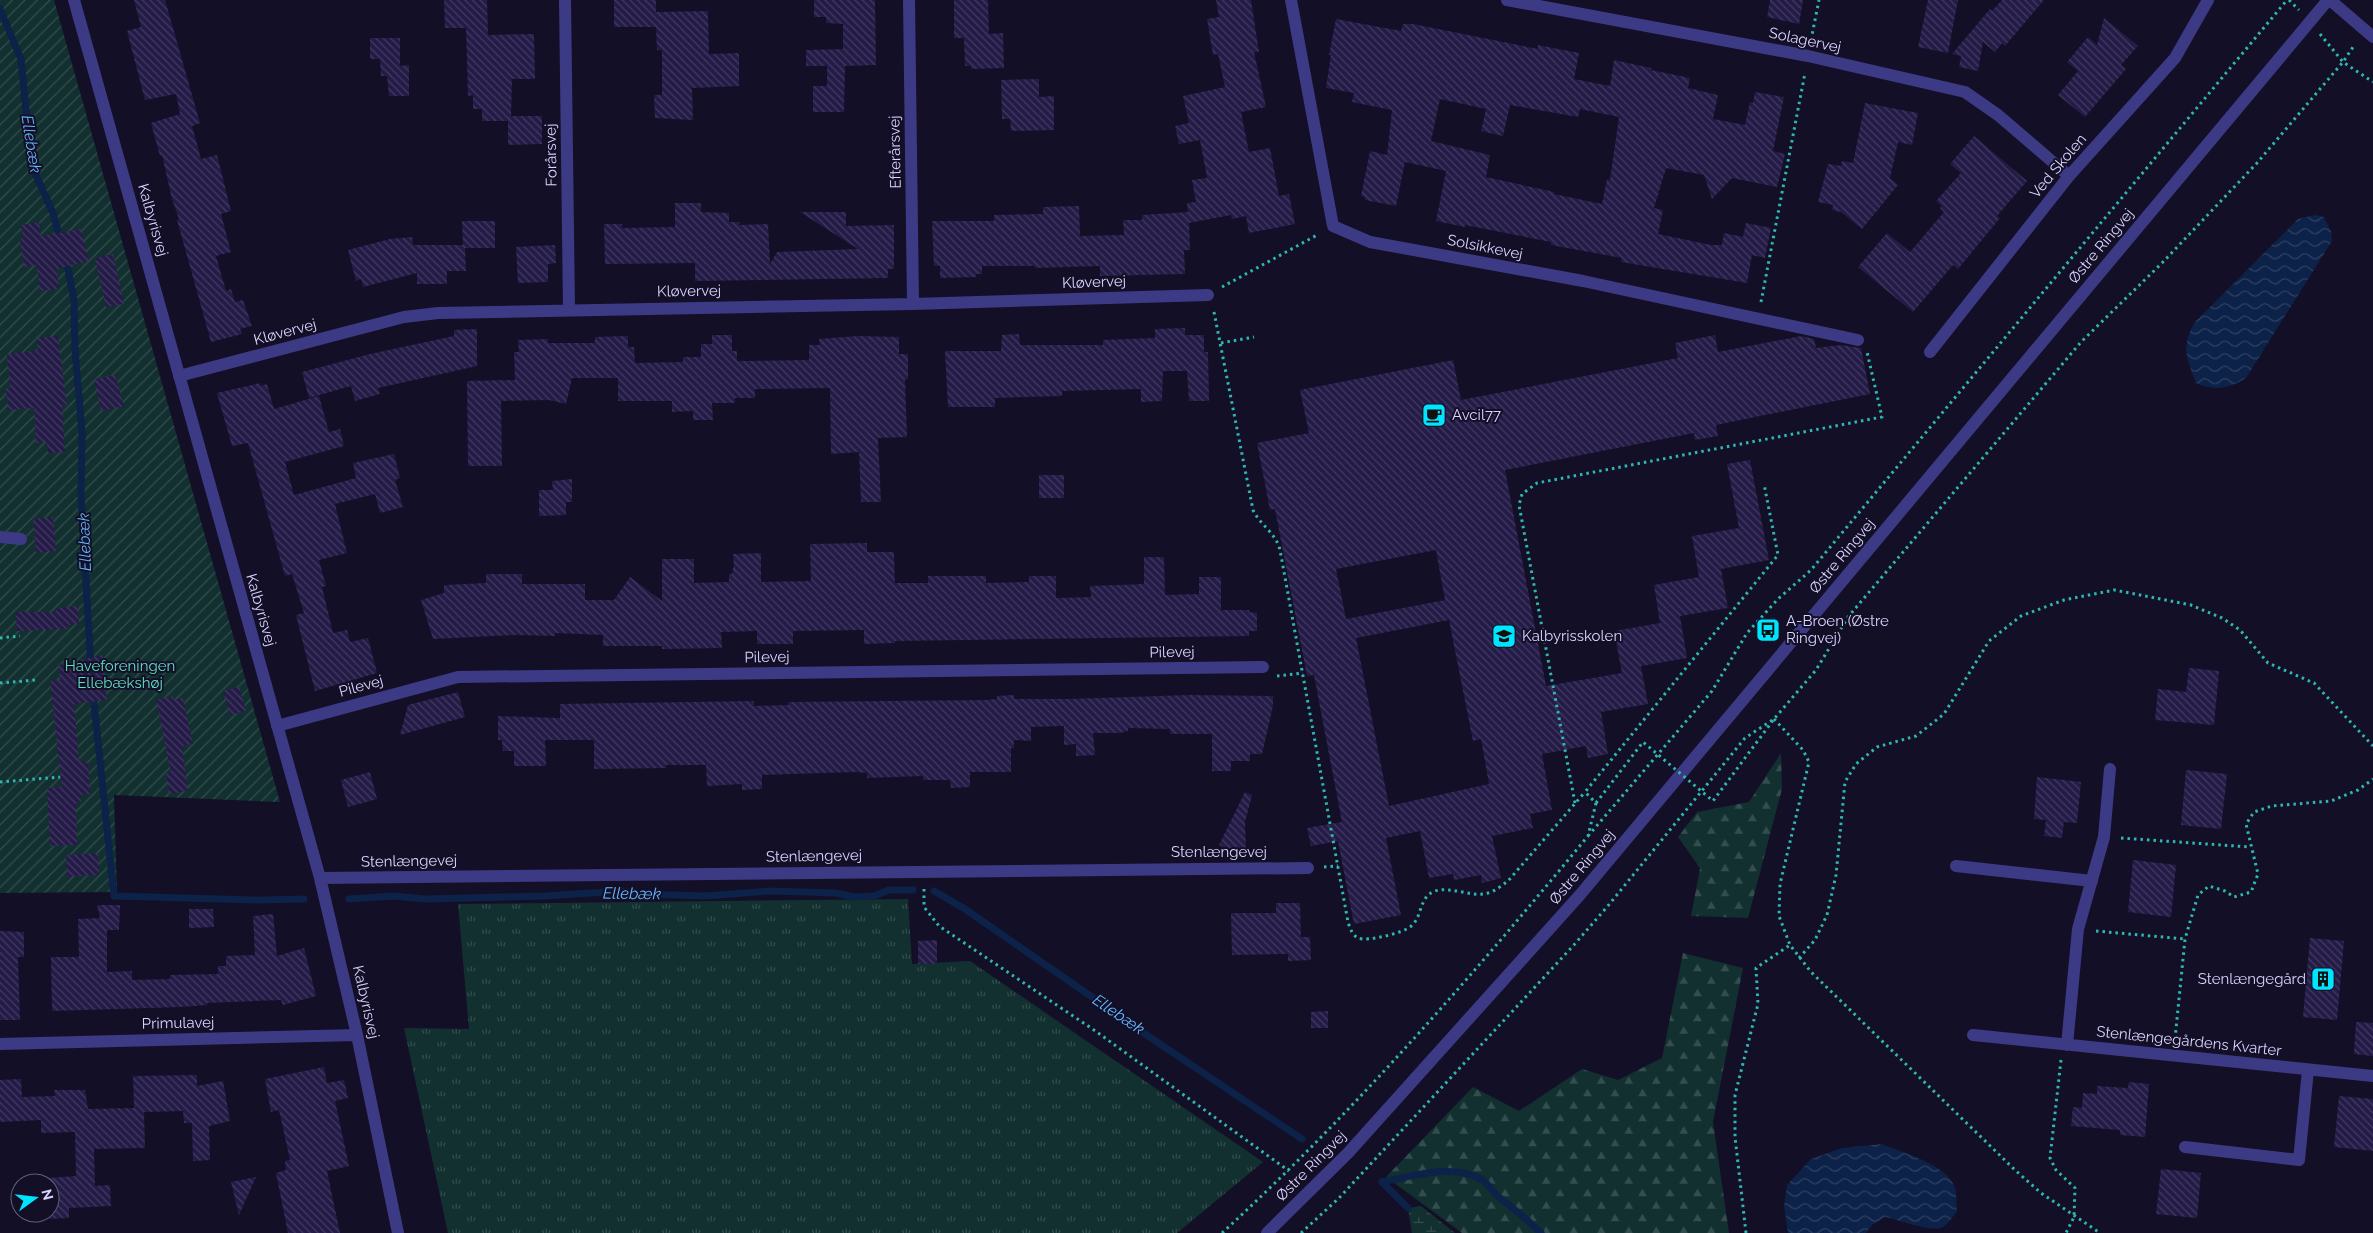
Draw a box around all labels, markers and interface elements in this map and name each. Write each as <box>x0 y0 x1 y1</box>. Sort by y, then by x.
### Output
street label: Solagervej <box>1767 24 1843 56</box>
water label: Ellebæk <box>18 114 46 175</box>
street label: Efterårsvej <box>885 115 905 189</box>
street label: Forårsvej <box>541 123 561 187</box>
street label: Ved Skolen <box>2026 130 2090 202</box>
street label: Kalbyrisvej <box>134 182 172 258</box>
street label: Østre Ringvej <box>2065 205 2137 287</box>
street label: Solsikkevej <box>1446 231 1524 263</box>
street label: Kløvervej <box>1062 272 1126 292</box>
street label: Kløvervej <box>657 281 721 301</box>
street label: Kløvervej <box>252 315 318 349</box>
cafe icon: Avcil77 <box>1421 402 1447 428</box>
place label: Avcil77 <box>1452 406 1501 424</box>
water label: Ellebæk <box>74 512 95 572</box>
street label: Østre Ringvej <box>1806 515 1878 597</box>
street label: Kalbyrisvej <box>242 572 280 648</box>
place label: A-Broen (Østre Ringvej) <box>1786 612 1889 647</box>
bus stop icon: A-Broen (Østre Ringvej) <box>1755 617 1781 643</box>
school or university icon: Kalbyrisskolen <box>1491 623 1517 649</box>
place label: Kalbyrisskolen <box>1522 627 1622 645</box>
street label: Pilevej <box>1149 643 1195 661</box>
street label: Pilevej <box>744 648 790 666</box>
park label: Haveforeningen Ellebækshøj <box>65 657 175 692</box>
street label: Pilevej <box>337 671 385 701</box>
street label: Østre Ringvej <box>1546 826 1618 908</box>
street label: Stenlængevej <box>1171 843 1267 861</box>
street label: Stenlængevej <box>766 846 862 866</box>
street label: Stenlængevej <box>361 851 457 871</box>
water label: Ellebæk <box>603 883 662 904</box>
street label: Kalbyrisvej <box>349 964 383 1040</box>
building icon: Stenlængegård <box>2310 966 2336 992</box>
place label: Stenlængegård <box>2198 970 2306 988</box>
water label: Ellebæk <box>1089 990 1149 1039</box>
street label: Primulavej <box>142 1013 214 1033</box>
street label: Stenlængegårdens Kvarter <box>2096 1022 2283 1060</box>
street label: Østre Ringvej <box>1272 1127 1350 1205</box>
north arrow <box>10 1173 60 1223</box>
text: N <box>38 1187 57 1202</box>

